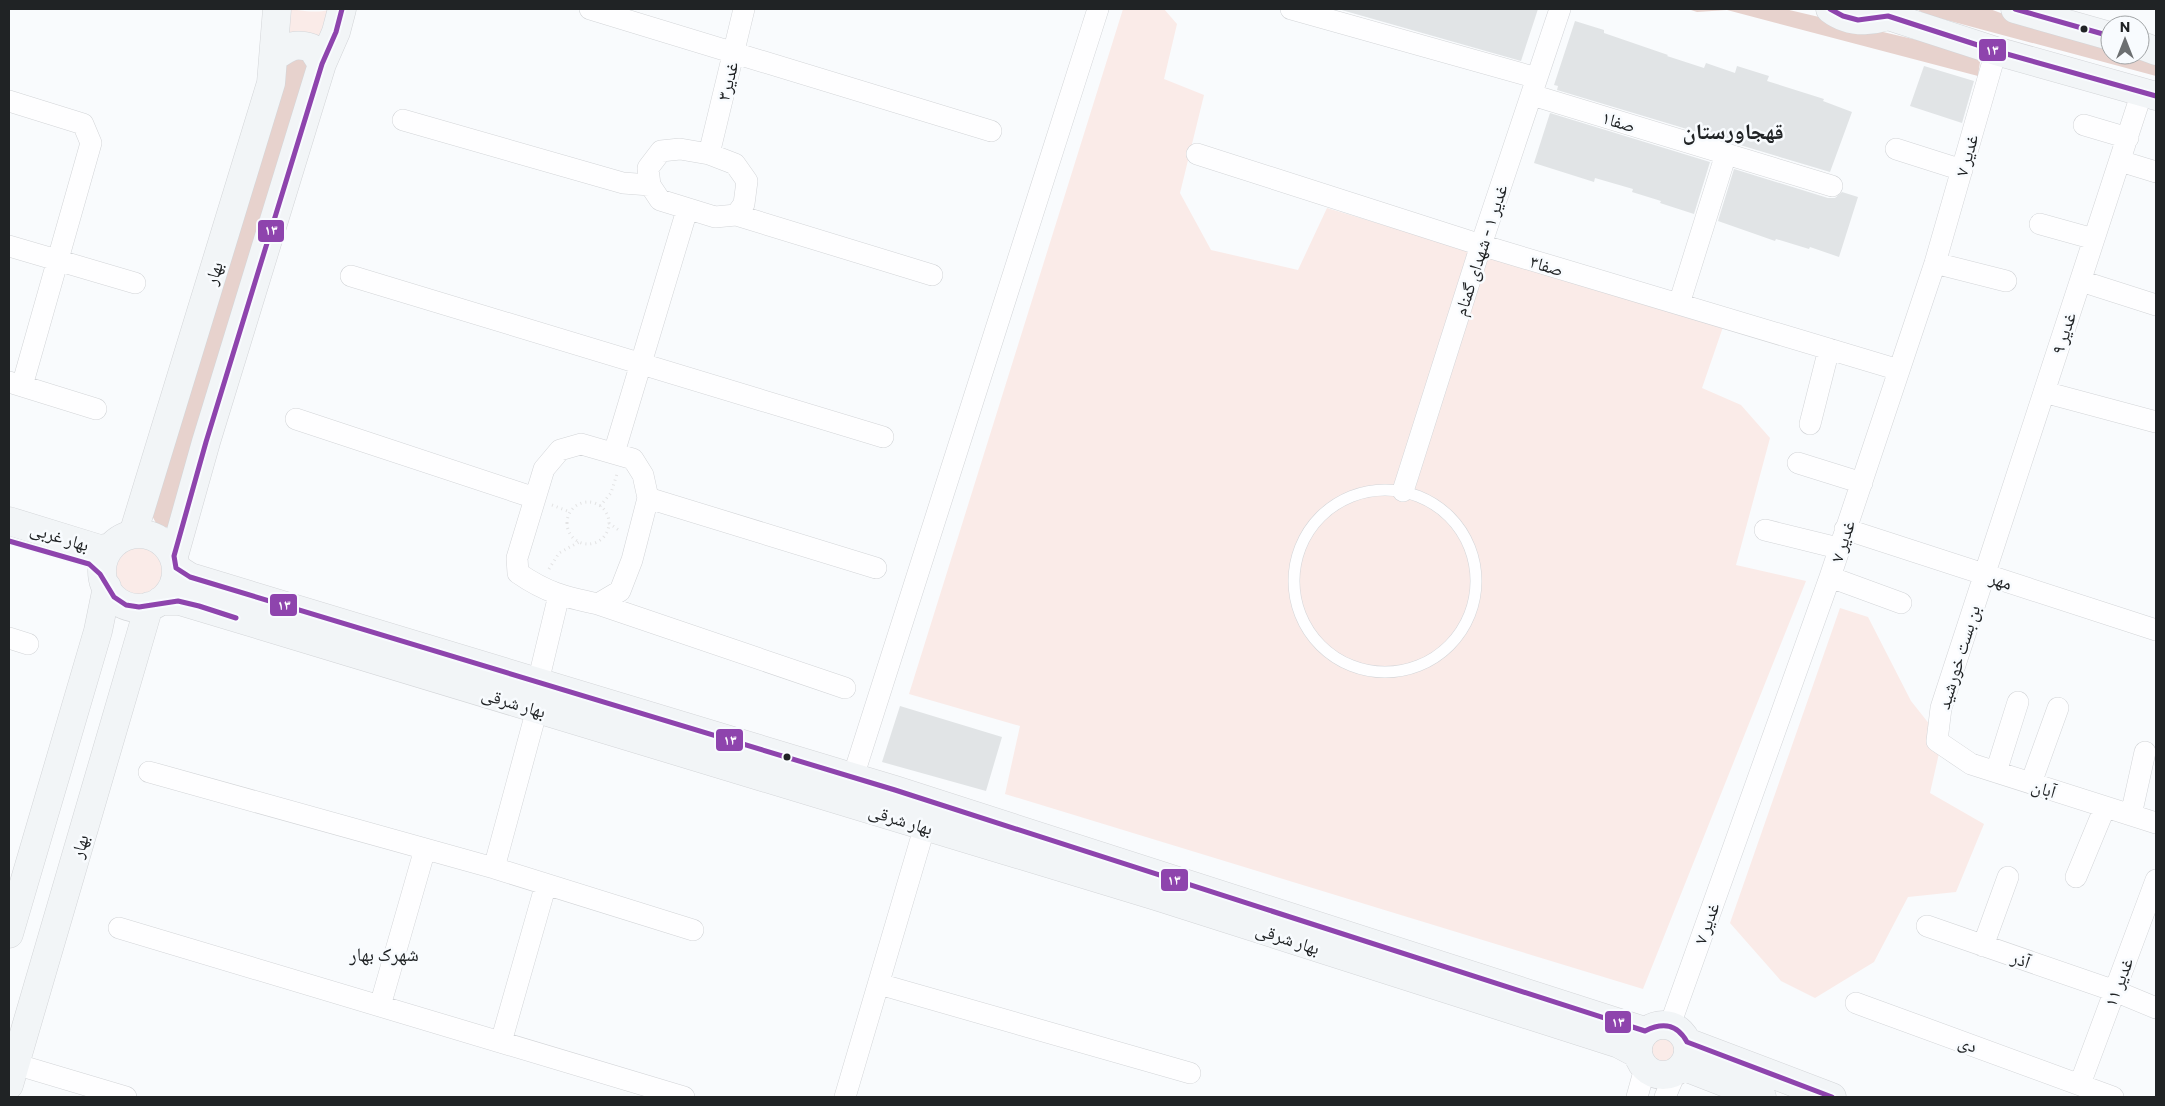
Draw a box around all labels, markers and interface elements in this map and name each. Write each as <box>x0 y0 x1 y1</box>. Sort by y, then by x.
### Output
north arrow <box>2100 15 2150 65</box>
text: N <box>2120 18 2130 35</box>
unlabelled marker <box>2079 24 2089 34</box>
line badge: ۱۳ <box>1978 38 2007 62</box>
text: ۱۳ <box>1985 41 1999 58</box>
street label: غدیر۳ <box>712 59 743 103</box>
street label: صفا۱ <box>1600 106 1638 136</box>
district label: قهجاورستان <box>1682 117 1784 145</box>
street label: غدیر ۷ <box>1950 131 1983 179</box>
street label: غدیر ۱ - شهدای گمنام <box>1448 182 1513 319</box>
line badge: ۱۳ <box>257 219 285 243</box>
text: ۱۳ <box>264 221 278 238</box>
street label: صفا۳ <box>1528 250 1566 280</box>
street label: بهار <box>199 259 227 288</box>
street label: غدیر ۹ <box>2046 309 2080 357</box>
street label: بهار غربی <box>28 517 92 556</box>
street label: غدیر ۷ <box>1825 517 1859 565</box>
street label: مهر <box>1986 566 2015 594</box>
line badge: ۱۳ <box>269 593 298 617</box>
text: ۱۳ <box>277 596 291 613</box>
street label: بن بست خورشید <box>1932 602 1985 712</box>
street label: بهار شرقی <box>479 682 549 723</box>
line badge: ۱۳ <box>715 728 744 752</box>
text: ۱۳ <box>723 731 737 748</box>
unlabelled marker <box>782 752 792 762</box>
street label: آبان <box>2029 774 2059 803</box>
street label: بهار شرقی <box>866 799 936 840</box>
street label: بهار <box>65 832 93 861</box>
line badge: ۱۳ <box>1160 868 1189 892</box>
text: ۱۳ <box>1167 871 1181 888</box>
street label: غدیر ۷ <box>1688 899 1724 947</box>
street label: بهار شرقی <box>1253 917 1323 960</box>
district label: شهرک بهار <box>348 942 419 966</box>
street label: آذر <box>2008 945 2034 973</box>
street label: غدیر ۱۱ <box>2099 954 2138 1010</box>
line badge: ۱۳ <box>1604 1010 1632 1034</box>
text: ۱۳ <box>1611 1013 1625 1030</box>
street label: دی <box>1955 1029 1980 1057</box>

